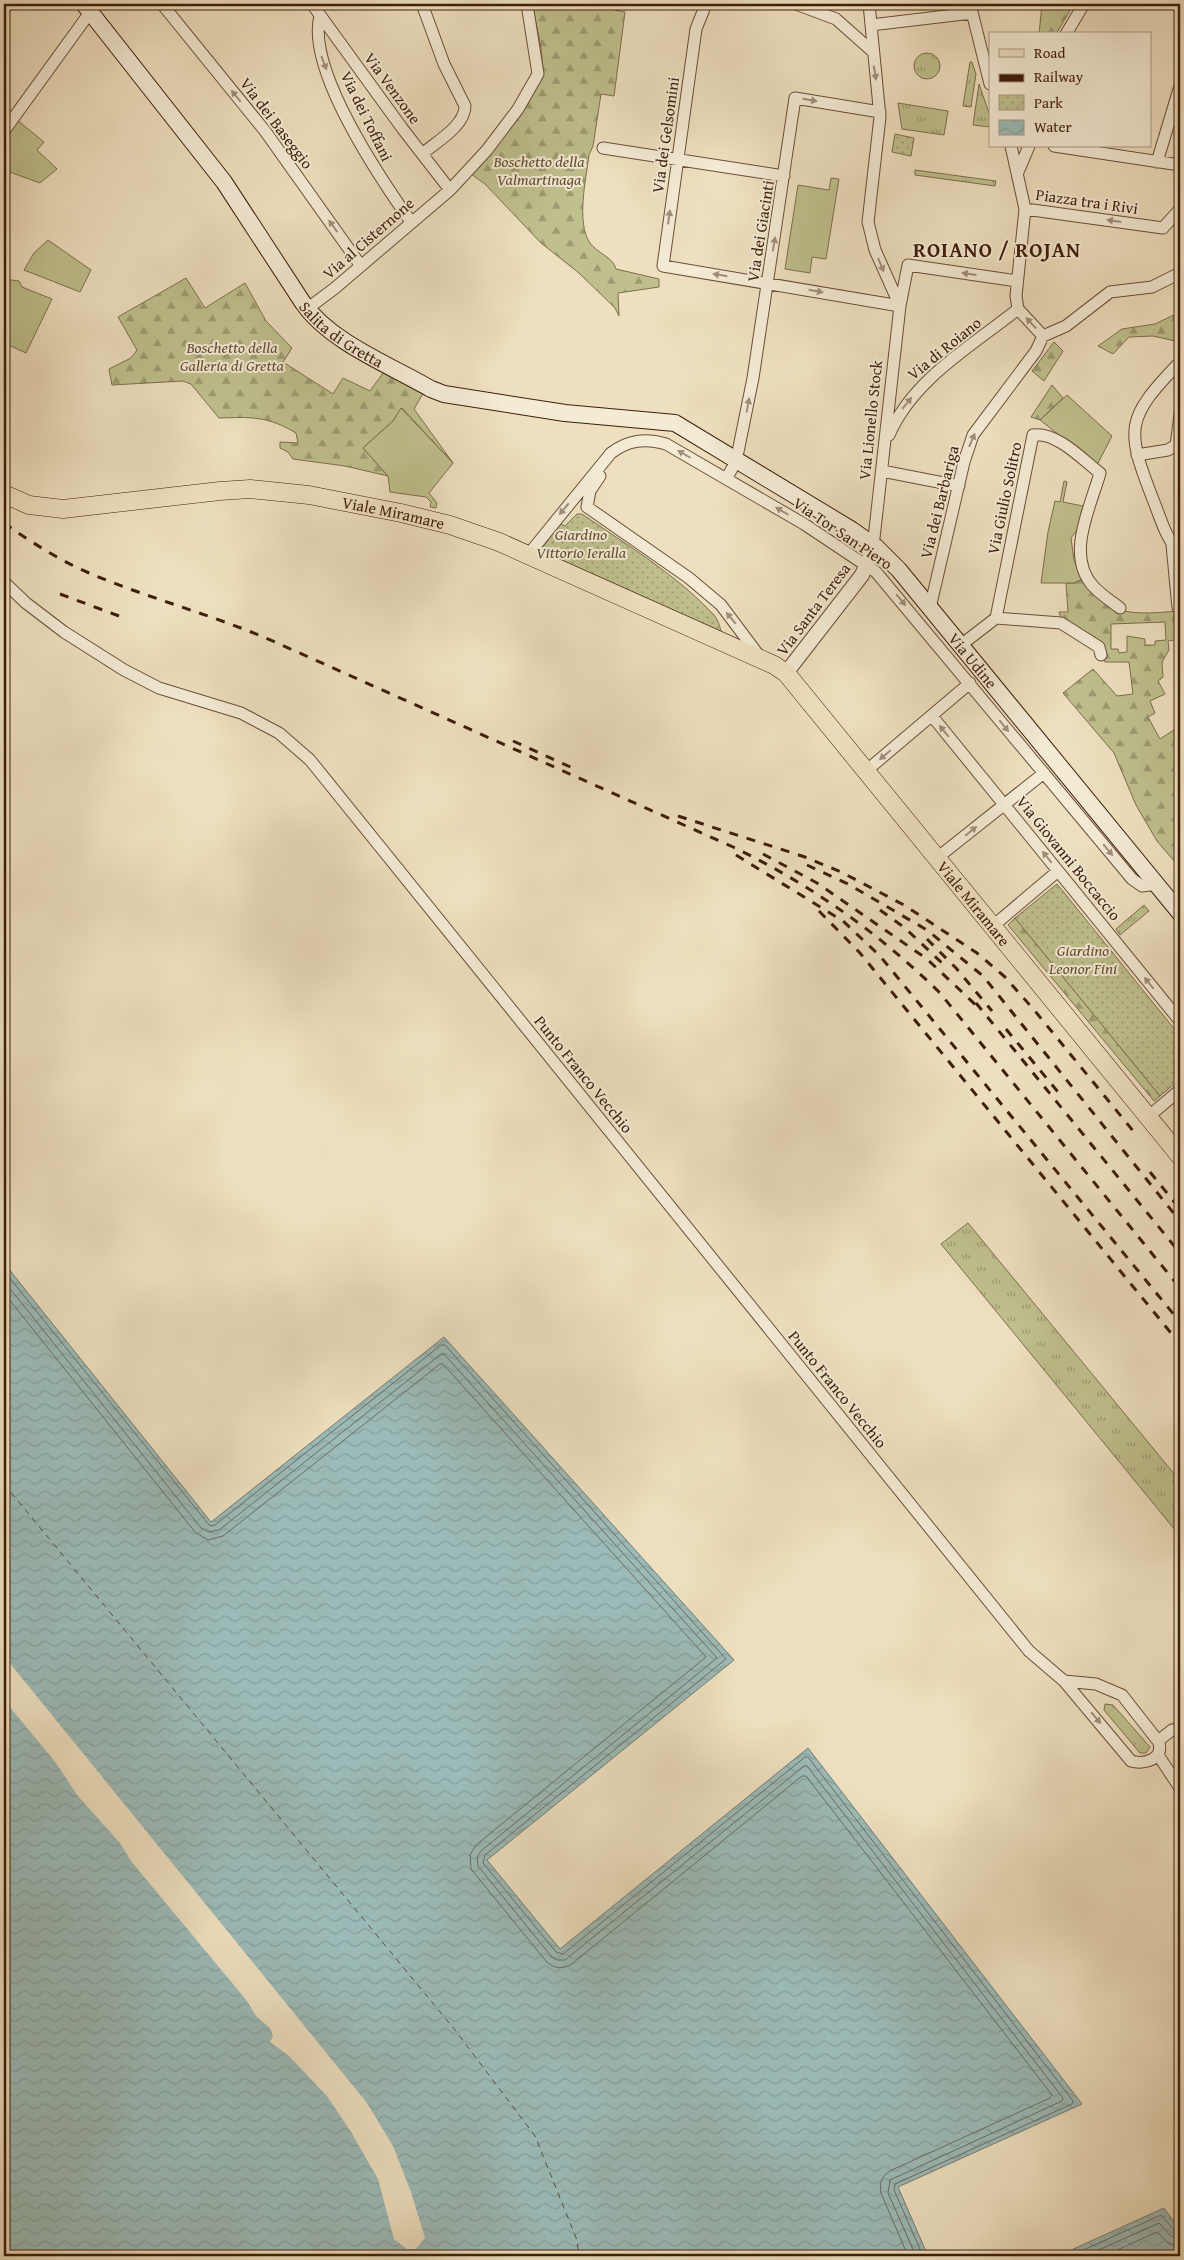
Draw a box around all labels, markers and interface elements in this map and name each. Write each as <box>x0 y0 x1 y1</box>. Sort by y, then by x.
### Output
legend <box>989 32 1152 148</box>
text: Road <box>1034 42 1065 63</box>
street label: Via Venzone <box>359 47 427 129</box>
one-way arrow <box>320 56 328 71</box>
one-way arrow <box>872 65 880 81</box>
text: Railway <box>1034 66 1084 87</box>
street label: Via dei Toffani <box>335 67 399 166</box>
street label: Via dei Baseggio <box>235 72 319 174</box>
street label: Via dei Gelsomini <box>645 75 685 195</box>
one-way arrow <box>231 90 242 103</box>
text: Park <box>1034 92 1063 113</box>
one-way arrow <box>802 97 818 105</box>
text: Water <box>1034 116 1072 137</box>
park label: Boschetto della Valmartinaga <box>492 149 585 191</box>
street label: Via dei Giacinti <box>740 178 780 283</box>
street label: Piazza tra i Rivi <box>1034 182 1140 220</box>
street label: Via al Cisternone <box>317 191 419 285</box>
one-way arrow <box>665 209 673 225</box>
one-way arrow <box>1106 217 1122 225</box>
one-way arrow <box>328 219 338 233</box>
district label: ROIANO / ROJAN <box>913 234 1081 265</box>
one-way arrow <box>770 236 778 252</box>
one-way arrow <box>877 258 885 272</box>
one-way arrow <box>961 269 977 277</box>
one-way arrow <box>712 271 728 279</box>
one-way arrow <box>809 288 825 296</box>
street label: Salita di Gretta <box>293 296 388 374</box>
street label: Via di Roiano <box>902 311 986 385</box>
one-way arrow <box>1025 317 1037 329</box>
park label: Boschetto della Galleria di Gretta <box>180 335 285 377</box>
street label: Via Lionello Stock <box>852 358 888 481</box>
one-way arrow <box>745 396 753 412</box>
one-way arrow <box>901 397 912 410</box>
one-way arrow <box>969 433 977 447</box>
street label: Via Giulio Solitro <box>980 440 1028 556</box>
street label: Via dei Barbariga <box>913 442 965 561</box>
one-way arrow <box>676 450 691 458</box>
street label: Viale Miramare <box>340 490 447 535</box>
street label: Via Tor San Piero <box>788 491 898 575</box>
one-way arrow <box>559 503 570 515</box>
one-way arrow <box>775 506 788 515</box>
park label: Giardino Vittorio Ieralla <box>536 522 627 564</box>
street label: Via Santa Teresa <box>770 557 856 660</box>
one-way arrow <box>896 593 907 606</box>
one-way arrow <box>726 612 737 625</box>
street label: Via Udine <box>943 627 1003 694</box>
one-way arrow <box>998 719 1009 732</box>
one-way arrow <box>939 725 950 737</box>
one-way arrow <box>880 749 892 761</box>
street label: Via Giovanni Boccaccio <box>1011 790 1127 926</box>
one-way arrow <box>964 826 977 837</box>
one-way arrow <box>1102 844 1114 856</box>
one-way arrow <box>1041 851 1052 864</box>
street label: Viale Miramare <box>932 855 1016 951</box>
park label: Giardino Leonor Fini <box>1048 938 1117 980</box>
one-way arrow <box>1144 977 1155 990</box>
street label: Punto Franco Vecchio <box>529 1010 639 1138</box>
street label: Punto Franco Vecchio <box>783 1325 893 1453</box>
one-way arrow <box>1090 1712 1101 1725</box>

